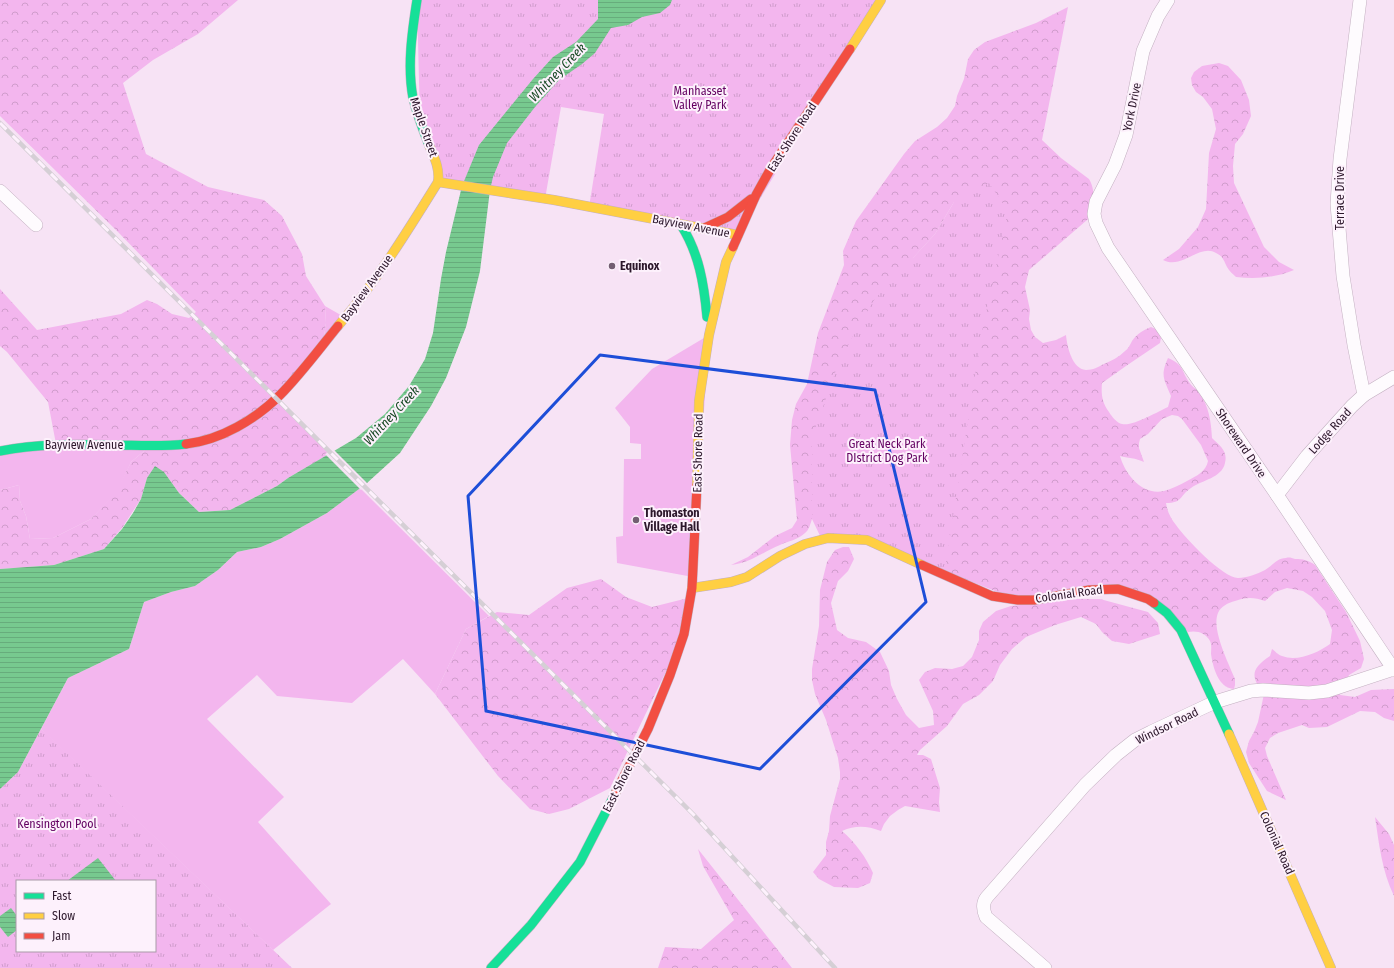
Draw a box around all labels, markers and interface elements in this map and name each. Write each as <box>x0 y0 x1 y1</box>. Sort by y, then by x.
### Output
water label: Whitney Creek <box>526 40 589 104</box>
street label: York Drive <box>1120 81 1144 133</box>
park label: Manhasset Valley Park <box>673 84 727 112</box>
street label: Maple Street <box>407 95 441 159</box>
street label: East Shore Road <box>765 100 819 174</box>
street label: Terrace Drive <box>1333 166 1347 230</box>
street label: Bayview Avenue <box>651 212 731 240</box>
street label: Bayview Avenue <box>338 252 396 324</box>
place label: Equinox <box>620 259 660 273</box>
marker: Equinox <box>607 261 617 271</box>
water label: Whitney Creek <box>360 382 423 448</box>
street label: Lodge Road <box>1306 405 1354 457</box>
street label: Shoreward Drive <box>1213 406 1269 480</box>
street label: East Shore Road <box>690 413 706 493</box>
park label: Great Neck Park DIstrict Dog Park <box>846 437 928 465</box>
street label: Bayview Avenue <box>45 438 123 452</box>
place label: Thomaston Village Hall <box>643 506 700 534</box>
marker: Thomaston Village Hall <box>631 515 641 525</box>
street label: Colonial Road <box>1035 582 1103 606</box>
street label: Windsor Road <box>1133 705 1201 747</box>
street label: East Shore Road <box>600 738 648 814</box>
street label: Colonial Road <box>1257 809 1297 877</box>
park label: Kensington Pool <box>17 817 97 831</box>
legend <box>16 880 156 952</box>
text: Fast <box>52 889 71 903</box>
text: Slow <box>52 909 75 923</box>
text: Jam <box>52 929 70 943</box>

